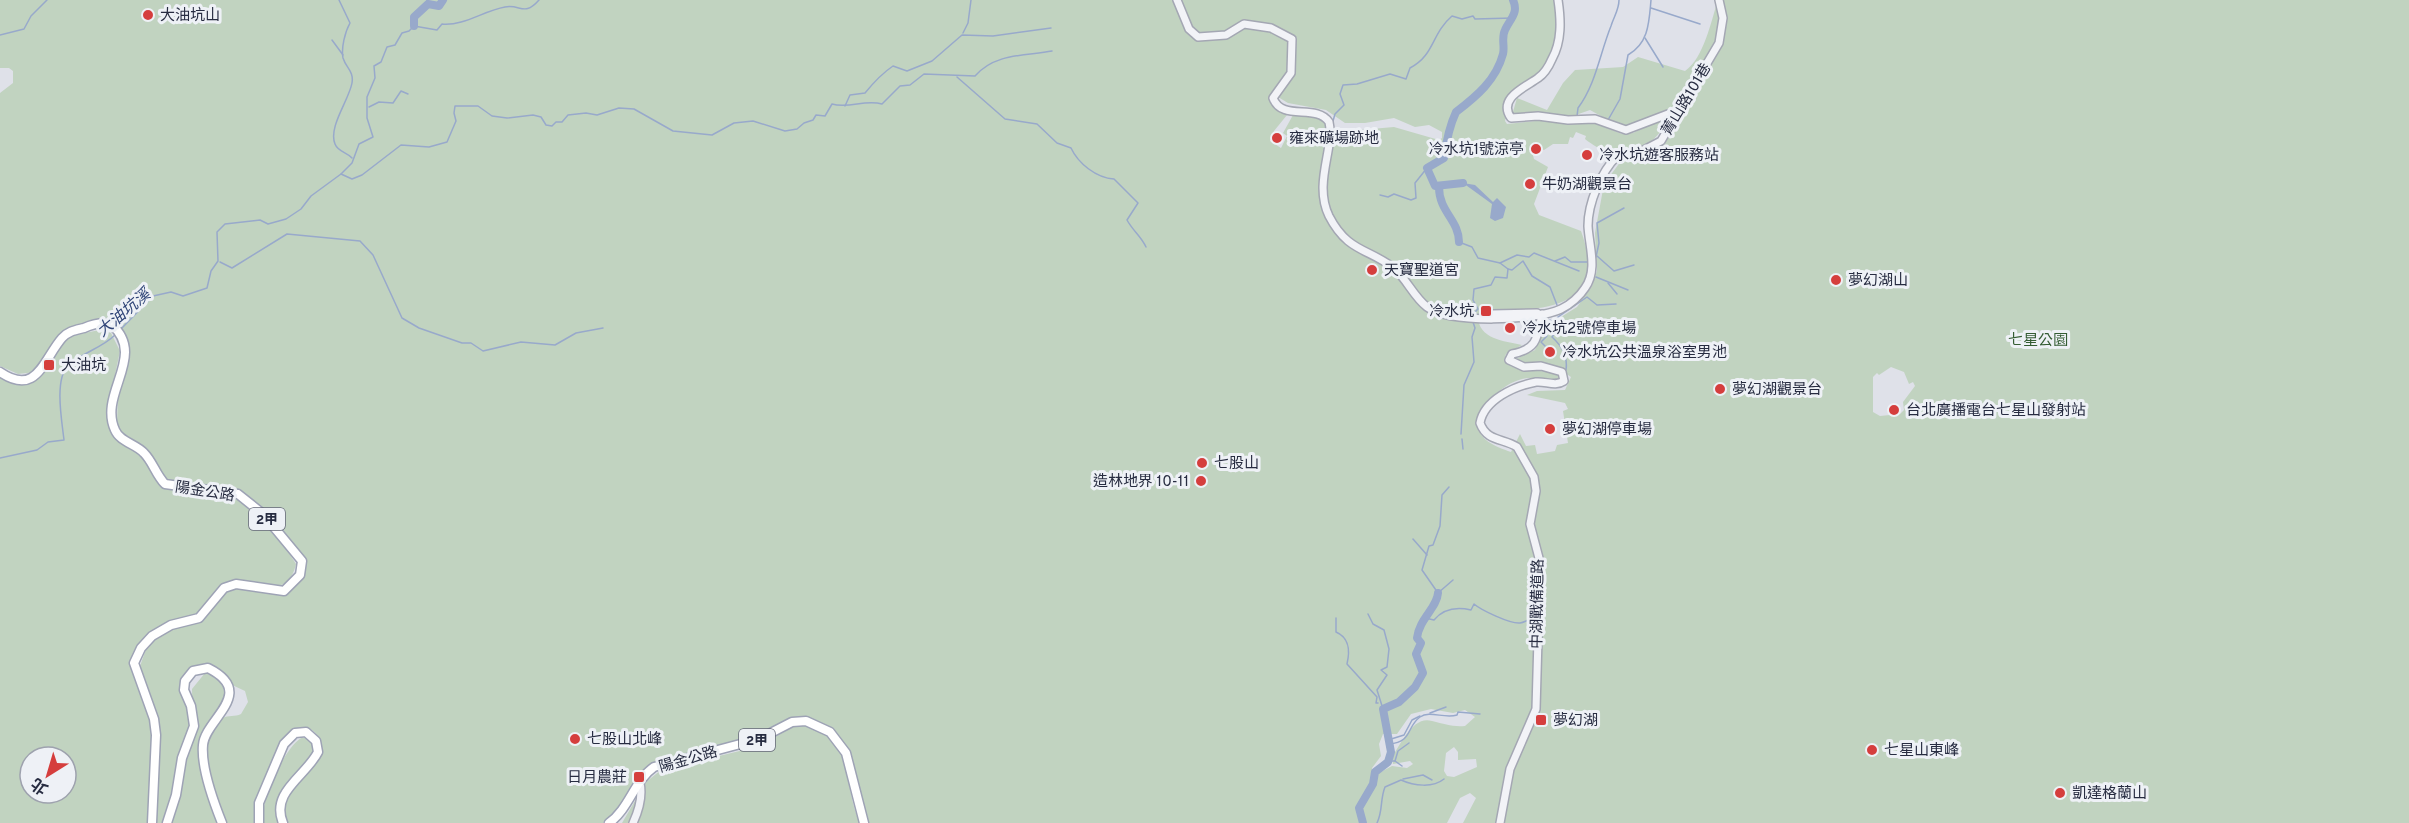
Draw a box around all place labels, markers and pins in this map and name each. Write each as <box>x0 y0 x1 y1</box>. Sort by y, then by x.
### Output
place label: 大油坑山 <box>160 6 220 26</box>
marker: 大油坑山 <box>141 8 155 22</box>
place label: 雍來礦場跡地 <box>1289 130 1379 149</box>
marker: 雍來礦場跡地 <box>1270 131 1284 145</box>
place label: 冷水坑1號涼亭 <box>1428 140 1524 160</box>
marker: 冷水坑1號涼亭 <box>1529 142 1543 156</box>
place label: 冷水坑遊客服務站 <box>1599 146 1719 166</box>
marker: 冷水坑遊客服務站 <box>1580 148 1594 162</box>
place label: 牛奶湖觀景台 <box>1542 175 1632 195</box>
marker: 牛奶湖觀景台 <box>1523 177 1537 191</box>
place label: 天寶聖道宮 <box>1384 261 1459 281</box>
marker: 天寶聖道宮 <box>1365 263 1379 277</box>
place label: 夢幻湖山 <box>1848 272 1908 291</box>
marker: 夢幻湖山 <box>1829 273 1843 287</box>
place label: 冷水坑 <box>1429 302 1474 322</box>
marker: 冷水坑 <box>1479 304 1493 318</box>
place label: 冷水坑2號停車場 <box>1522 319 1636 339</box>
marker: 冷水坑2號停車場 <box>1503 321 1517 335</box>
place label: 冷水坑公共溫泉浴室男池 <box>1562 343 1727 363</box>
marker: 冷水坑公共溫泉浴室男池 <box>1543 345 1557 359</box>
place label: 大油坑 <box>61 356 106 376</box>
marker: 大油坑 <box>42 358 56 372</box>
place label: 夢幻湖觀景台 <box>1732 381 1822 400</box>
marker: 夢幻湖觀景台 <box>1713 382 1727 396</box>
place label: 台北廣播電台七星山發射站 <box>1906 401 2086 421</box>
marker: 台北廣播電台七星山發射站 <box>1887 403 1901 417</box>
place label: 夢幻湖停車場 <box>1562 421 1652 440</box>
marker: 夢幻湖停車場 <box>1543 422 1557 436</box>
place label: 七股山 <box>1214 455 1259 474</box>
marker: 七股山 <box>1195 456 1209 470</box>
place label: 造林地界 10-11 <box>1093 473 1189 492</box>
marker: 造林地界 10-11 <box>1194 474 1208 488</box>
place label: 夢幻湖 <box>1553 712 1598 731</box>
marker: 夢幻湖 <box>1534 713 1548 727</box>
place label: 七股山北峰 <box>587 730 662 750</box>
marker: 七股山北峰 <box>568 732 582 746</box>
place label: 七星山東峰 <box>1884 741 1959 761</box>
marker: 七星山東峰 <box>1865 743 1879 757</box>
place label: 日月農莊 <box>567 769 627 788</box>
marker: 日月農莊 <box>632 770 646 784</box>
place label: 凱達格蘭山 <box>2072 785 2147 804</box>
marker: 凱達格蘭山 <box>2053 786 2067 800</box>

